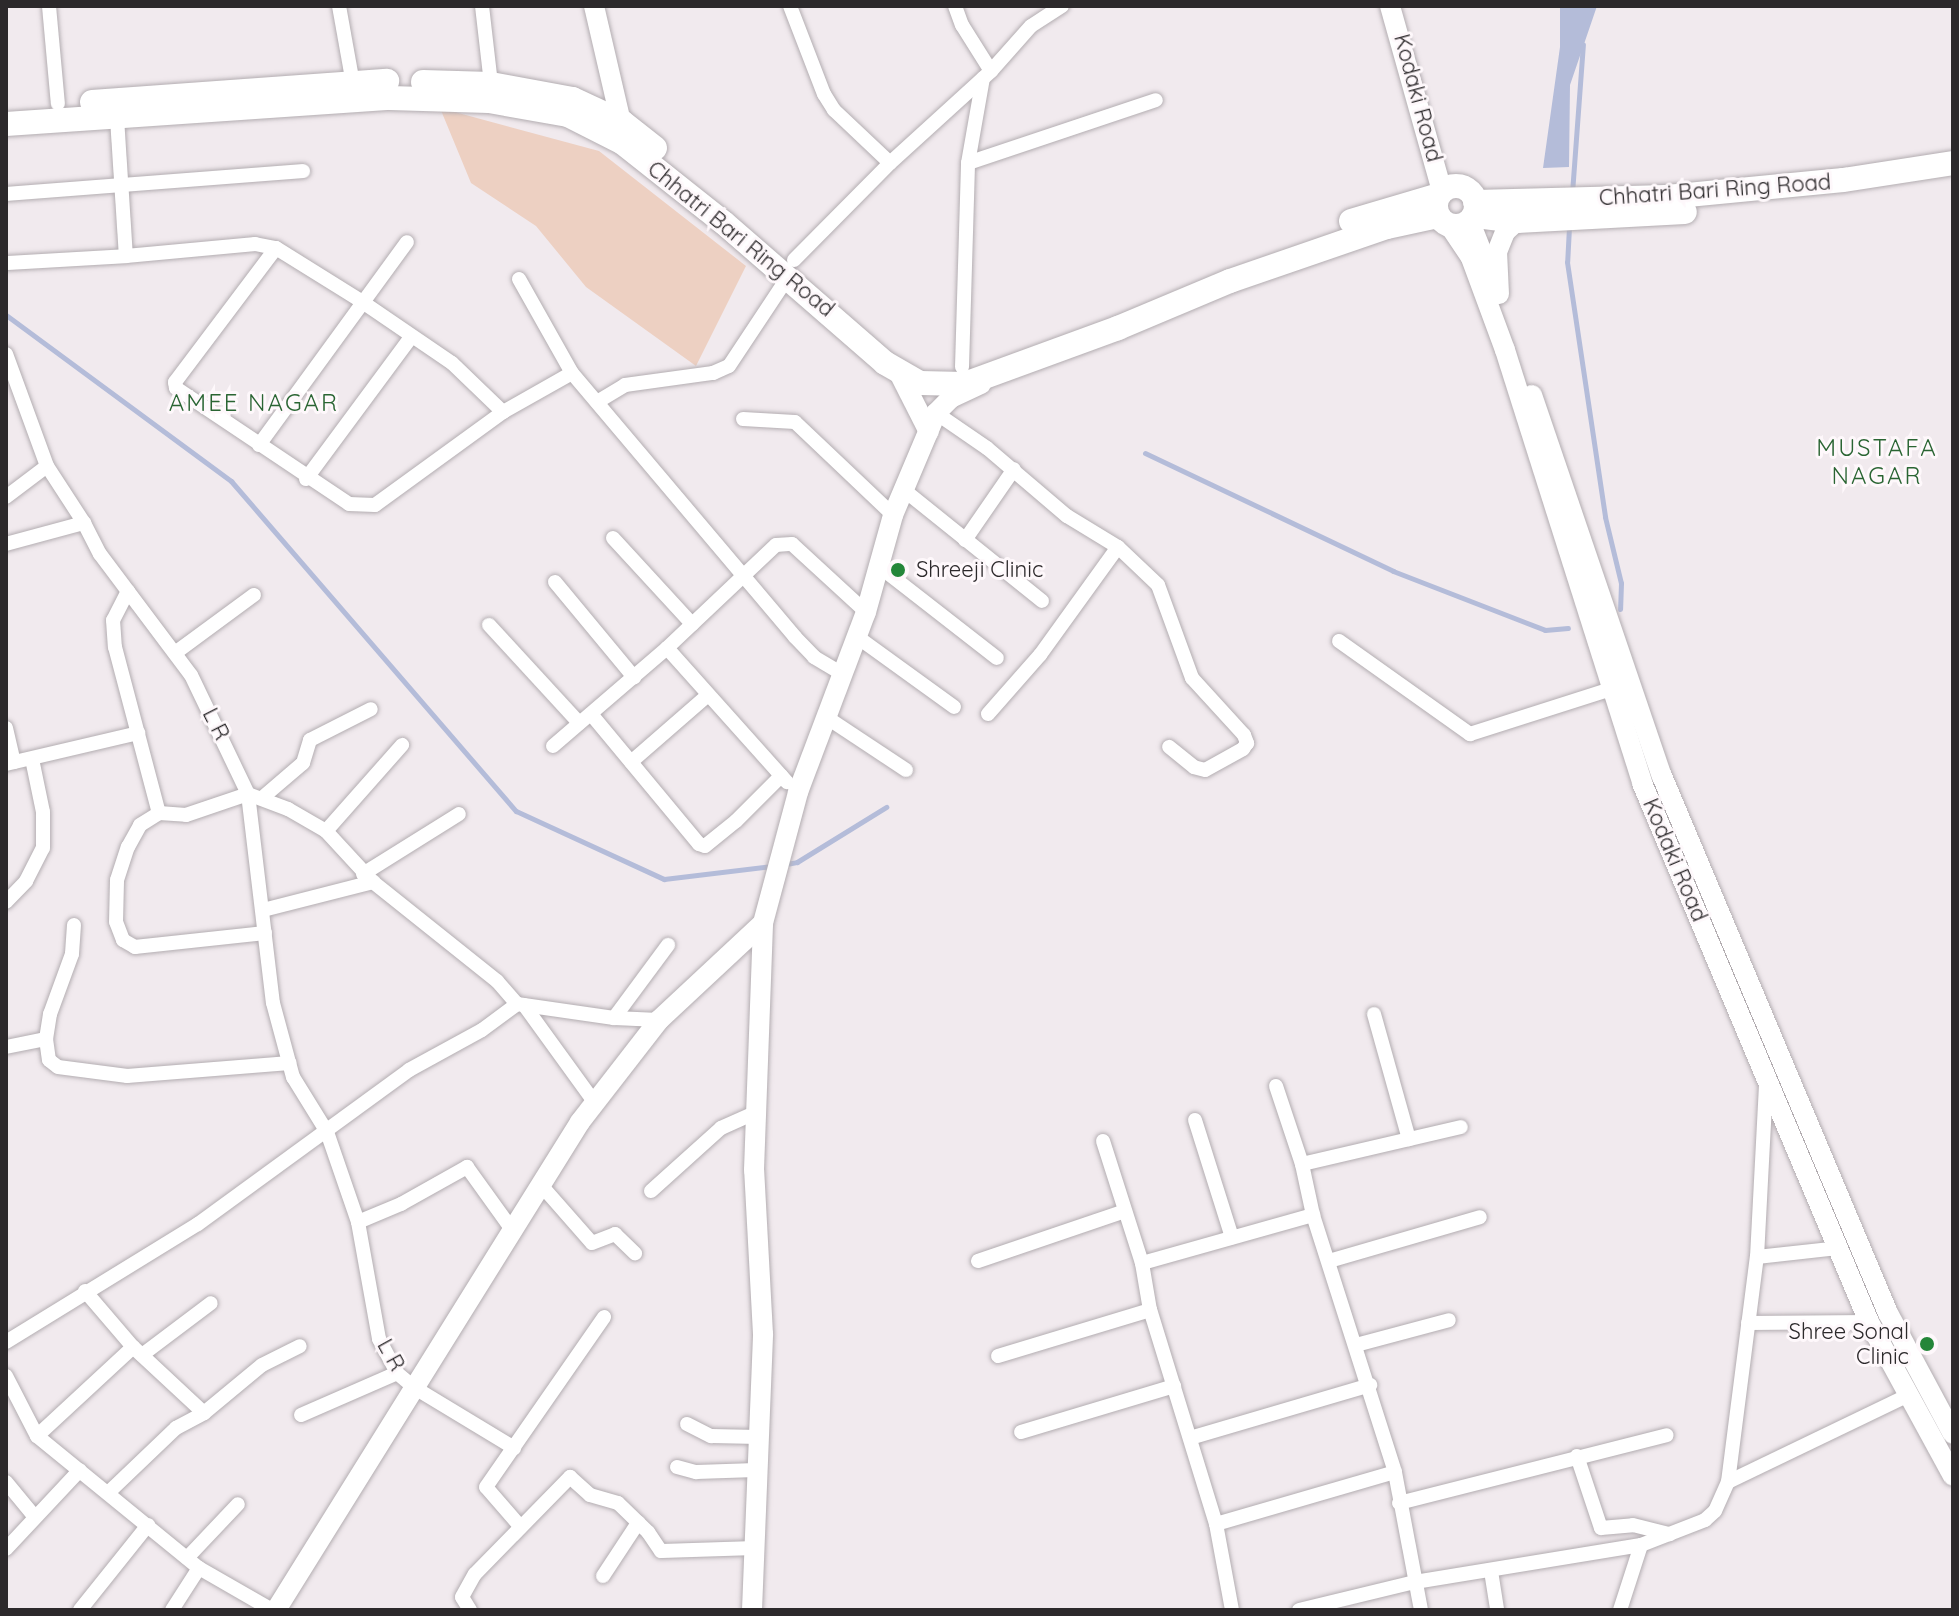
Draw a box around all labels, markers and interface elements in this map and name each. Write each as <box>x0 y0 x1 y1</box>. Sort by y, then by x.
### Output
street label: Kodaki Road <box>1388 31 1448 165</box>
street label: Chhatri Bari Ring Road <box>642 156 840 322</box>
street label: Chhatri Bari Ring Road <box>1598 169 1832 211</box>
district label: AMEE NAGAR <box>169 389 339 417</box>
district label: MUSTAFA NAGAR <box>1816 434 1938 490</box>
place label: Shreeji Clinic <box>916 557 1043 583</box>
marker: Shreeji Clinic <box>887 559 909 581</box>
street label: L R <box>197 704 235 744</box>
street label: Kodaki Road <box>1637 794 1713 926</box>
place label: Shree Sonal Clinic <box>1789 1318 1909 1370</box>
marker: Shree Sonal Clinic <box>1916 1333 1938 1355</box>
street label: L R <box>372 1334 410 1376</box>

